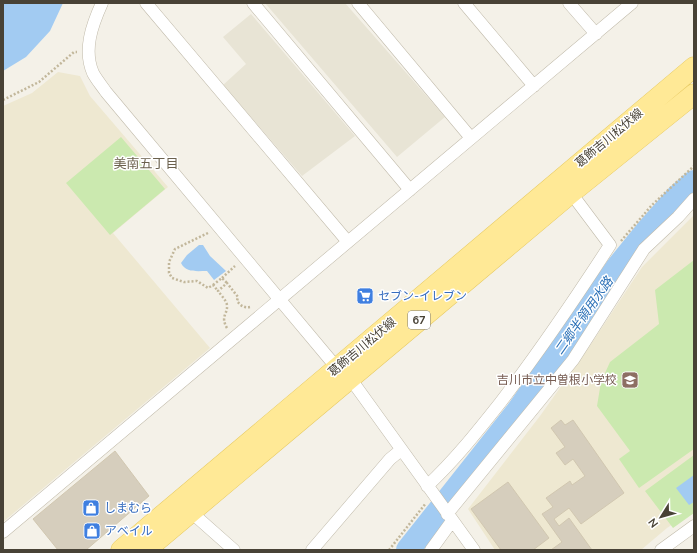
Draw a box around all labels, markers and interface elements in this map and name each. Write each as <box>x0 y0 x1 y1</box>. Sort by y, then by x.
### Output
street label: 葛飾吉川松伏線 <box>572 105 646 171</box>
district label: 美南五丁目 <box>113 155 179 173</box>
water label: 二郷半領用水路 <box>551 273 618 358</box>
supermarket icon: セブン-イレブン <box>355 286 375 306</box>
place label: セブン-イレブン <box>378 288 467 304</box>
road number: 67 <box>408 311 430 329</box>
street label: 葛飾吉川松伏線 <box>325 314 399 380</box>
school or university icon: 吉川市立中曽根小学校 <box>620 370 640 390</box>
place label: 吉川市立中曽根小学校 <box>497 372 617 388</box>
north arrow <box>641 497 681 537</box>
shop icon: しまむら <box>81 498 101 518</box>
place label: しまむら <box>104 500 152 516</box>
text: N <box>645 515 662 531</box>
shop icon: アベイル <box>82 521 102 541</box>
place label: アベイル <box>105 523 153 539</box>

